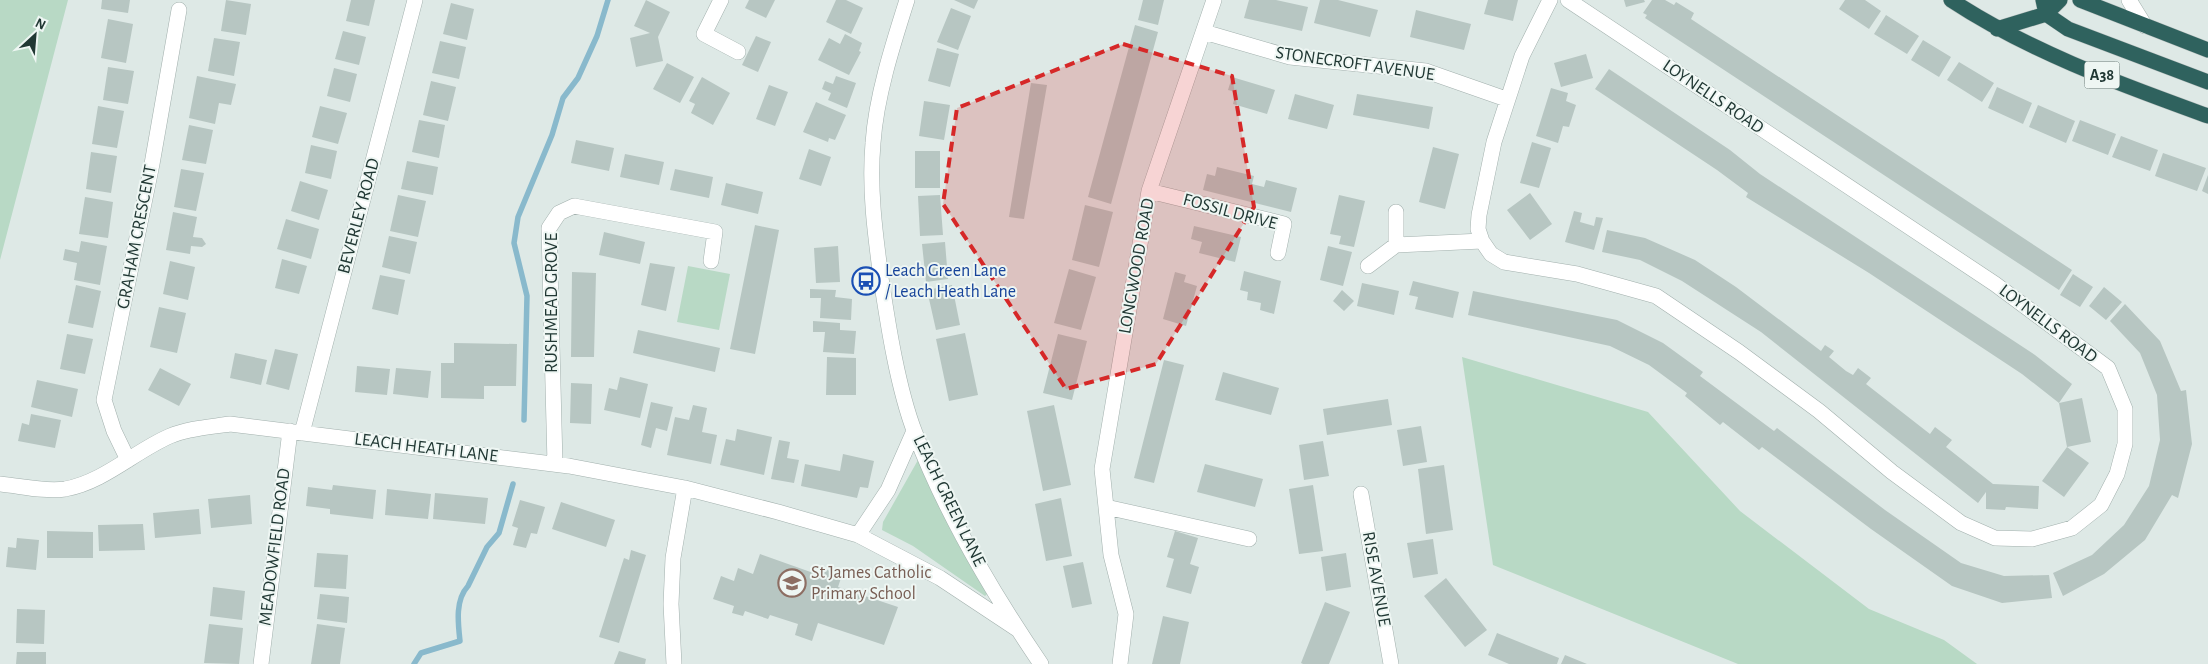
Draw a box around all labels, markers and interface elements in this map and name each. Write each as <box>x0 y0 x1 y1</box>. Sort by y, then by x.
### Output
north arrow <box>10 10 60 60</box>
text: N <box>33 16 48 33</box>
street label: STONECROFT AVENUE <box>1274 44 1436 84</box>
street label: LOYNELLS ROAD <box>1659 57 1767 137</box>
road number: A38 <box>2084 62 2120 88</box>
street label: BEVERLEY ROAD <box>335 156 383 276</box>
street label: GRAHAM CRESCENT <box>114 163 160 311</box>
street label: FOSSIL DRIVE <box>1181 191 1279 233</box>
street label: LONGWOOD ROAD <box>1116 197 1158 335</box>
street label: RUSHMEAD GROVE <box>543 233 561 373</box>
place label: Leach Green Lane / Leach Heath Lane <box>885 262 1016 301</box>
bus stop icon: Leach Green Lane / Leach Heath Lane <box>851 266 881 296</box>
street label: LOYNELLS ROAD <box>1996 281 2100 367</box>
street label: LEACH HEATH LANE <box>353 430 499 466</box>
street label: LEACH GREEN LANE <box>910 433 989 570</box>
street label: MEADOWFIELD ROAD <box>256 467 294 627</box>
street label: RISE AVENUE <box>1359 530 1393 628</box>
place label: St James Catholic Primary School <box>811 564 931 603</box>
school or university icon: St James Catholic Primary School <box>777 568 807 598</box>

